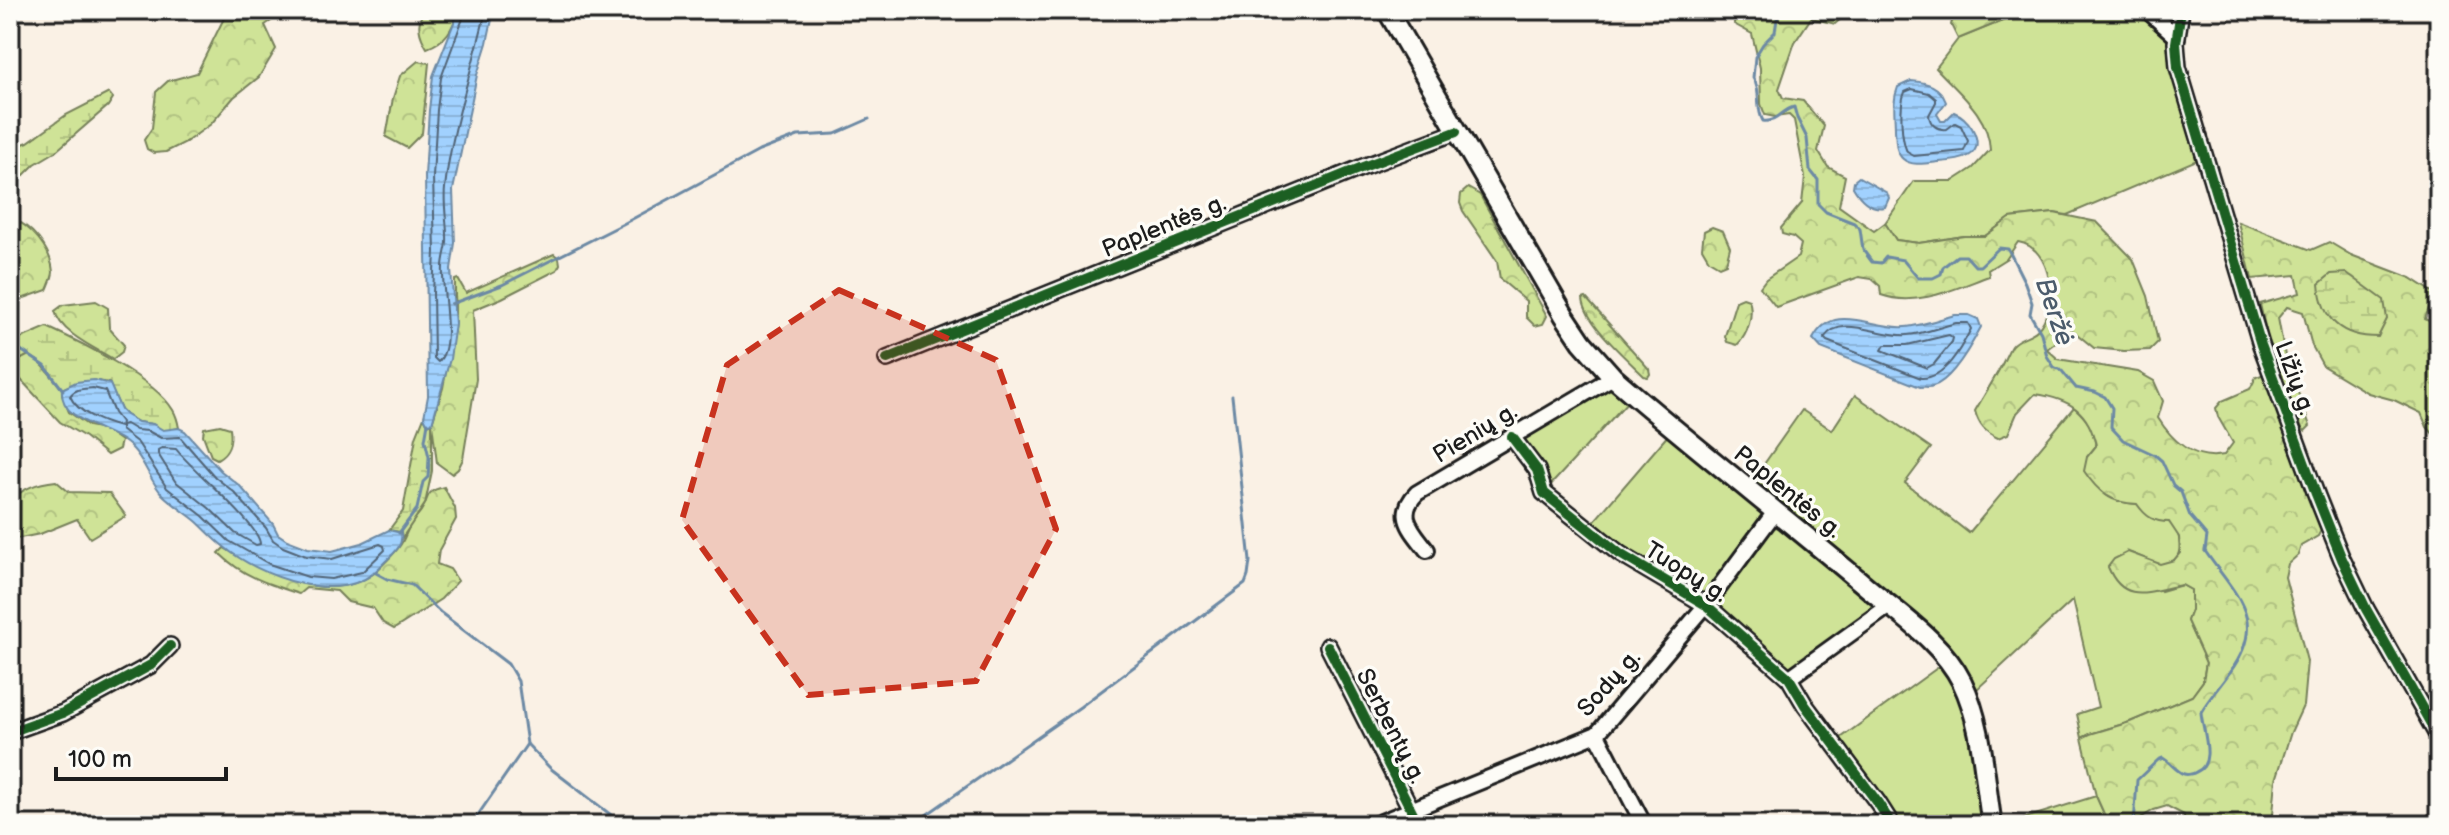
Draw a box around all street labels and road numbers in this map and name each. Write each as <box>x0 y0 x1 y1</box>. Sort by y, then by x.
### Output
street label: Paplentės g. <box>1098 188 1230 264</box>
street label: Ližių g. <box>2268 337 2322 419</box>
street label: Pienių g. <box>1428 397 1522 469</box>
street label: Paplentės g. <box>1728 439 1848 545</box>
street label: Tuopų g. <box>1639 535 1733 609</box>
street label: Sodų g. <box>1571 643 1647 723</box>
street label: Serbentų g. <box>1350 664 1432 788</box>

